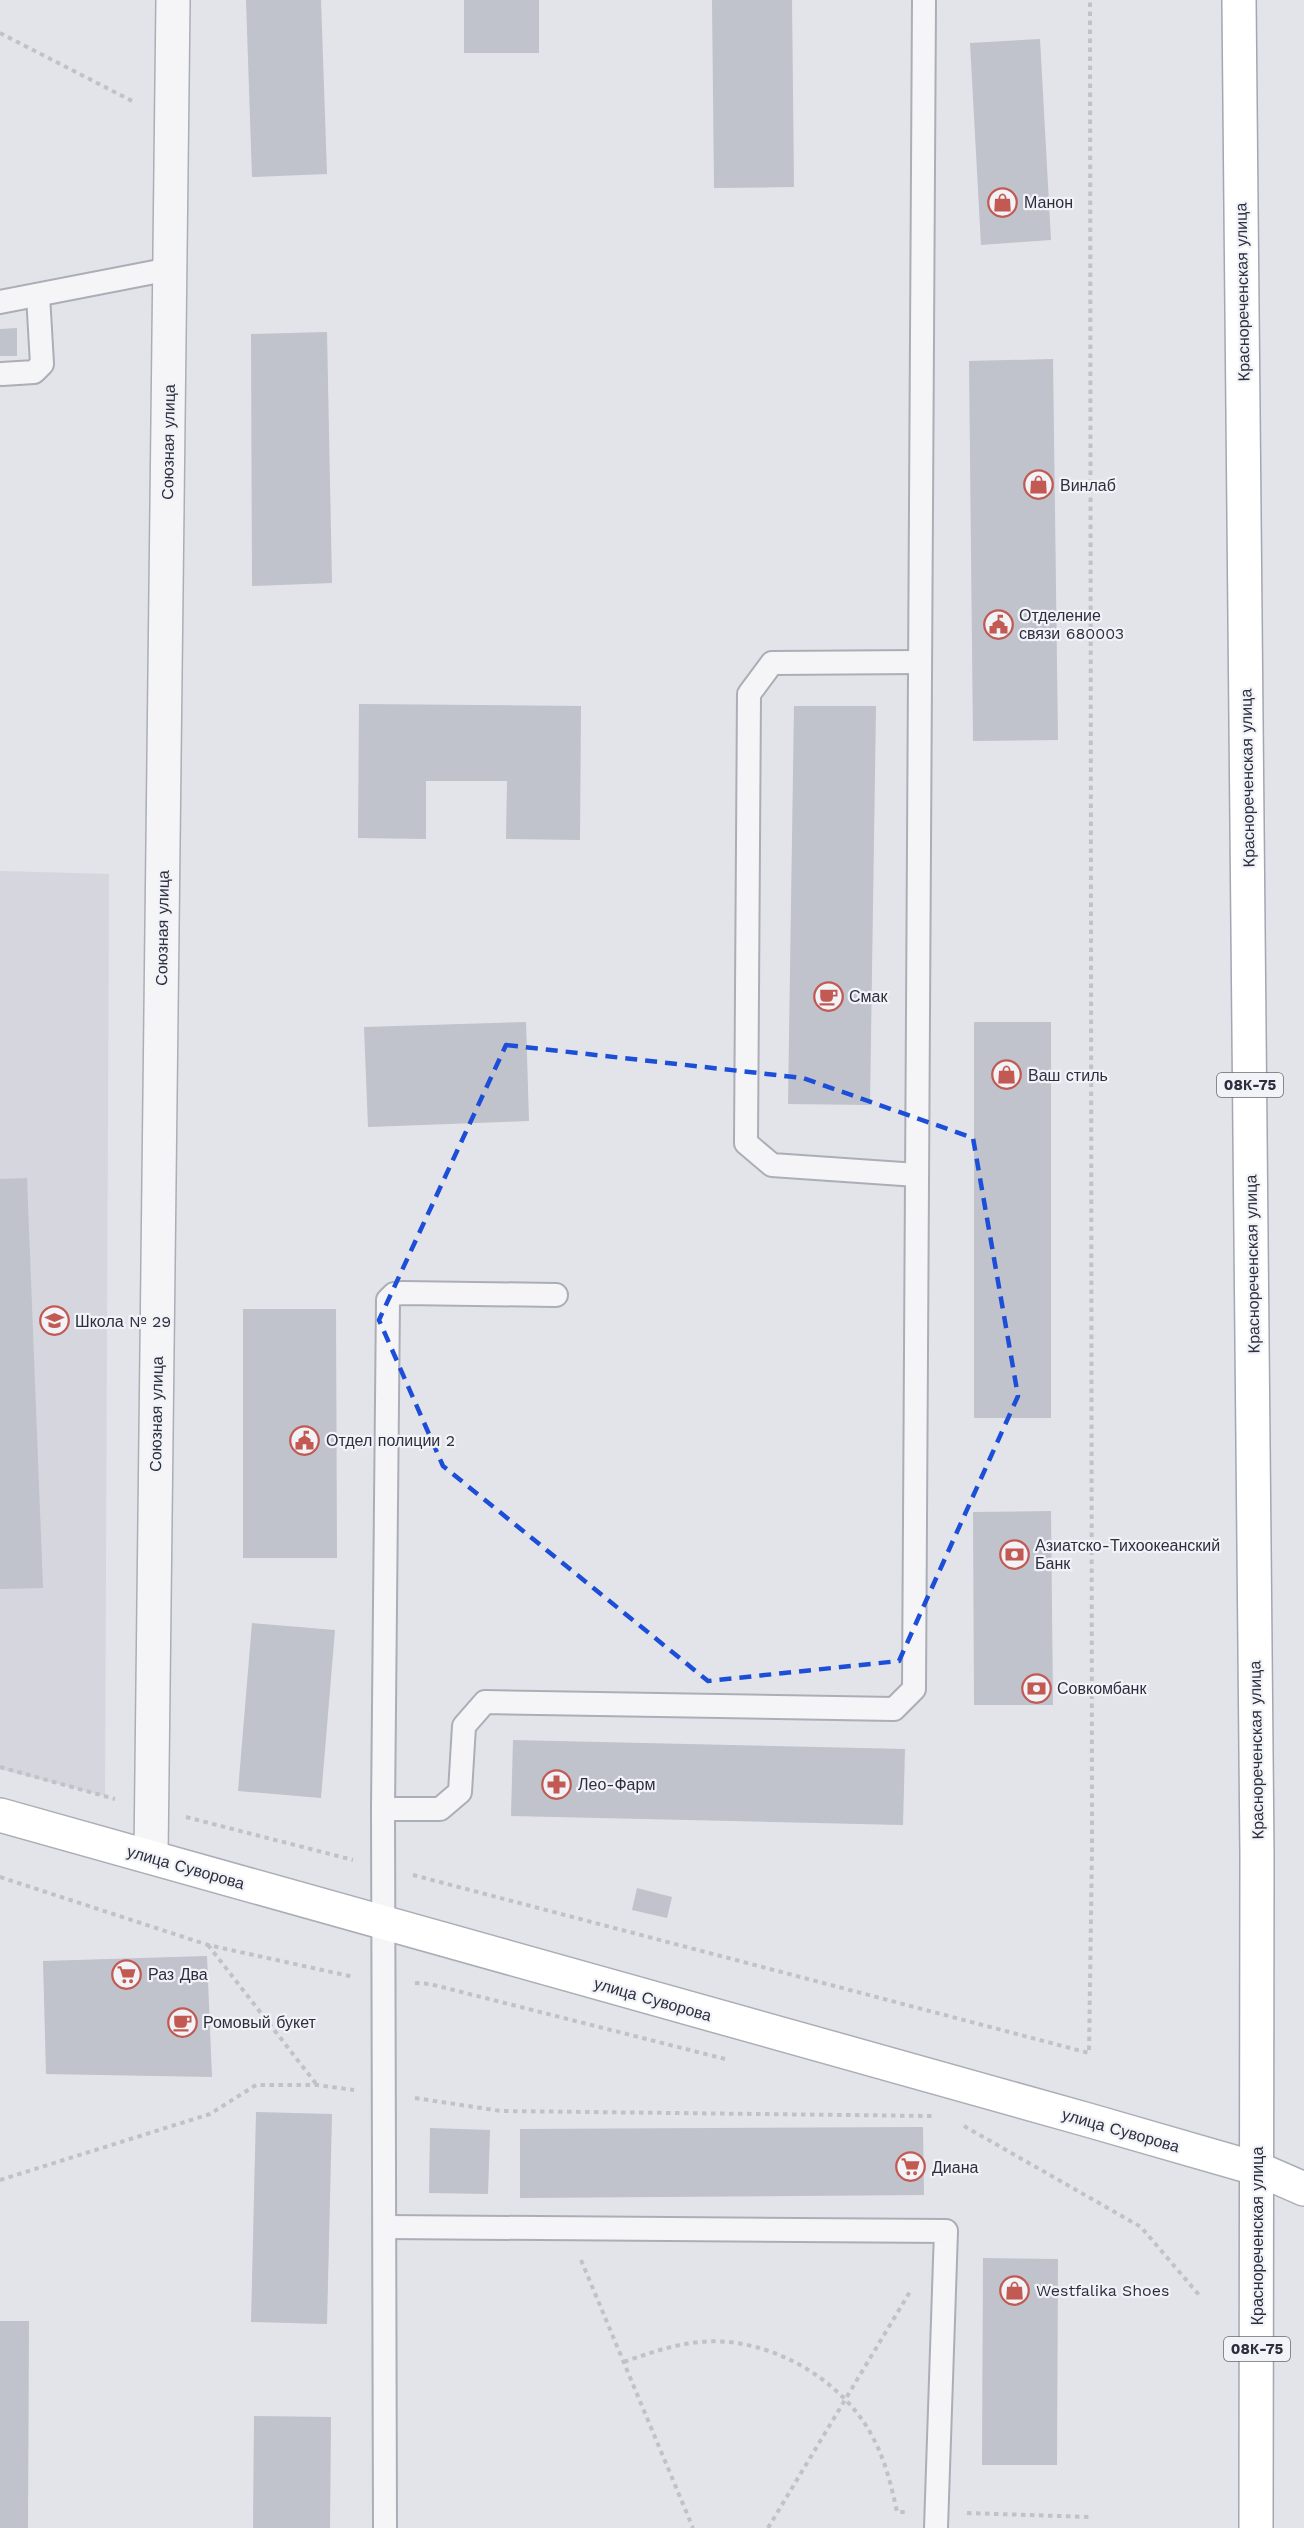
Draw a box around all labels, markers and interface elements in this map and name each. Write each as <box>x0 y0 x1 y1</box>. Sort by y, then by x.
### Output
shop icon: Манон <box>987 186 1019 218</box>
place label: Манон <box>1024 193 1073 212</box>
street label: Краснореченская улица <box>1231 202 1254 381</box>
street label: Союзная улица <box>158 384 179 500</box>
shop icon: Винлаб <box>1023 469 1055 501</box>
place label: Винлаб <box>1060 476 1116 495</box>
place label: Отделение связи 680003 <box>1019 606 1124 643</box>
public building icon: Отделение связи 680003 <box>982 608 1014 640</box>
street label: Краснореченская улица <box>1236 688 1259 867</box>
street label: Союзная улица <box>152 870 173 986</box>
cafe icon: Смак <box>812 980 844 1012</box>
place label: Смак <box>849 987 888 1006</box>
shop icon: Ваш стиль <box>991 1059 1023 1091</box>
place label: Ваш стиль <box>1028 1066 1108 1085</box>
road number: 08К-75 <box>1217 1073 1283 1097</box>
street label: Краснореченская улица <box>1241 1174 1264 1353</box>
school or university icon: Школа № 29 <box>38 1305 70 1337</box>
place label: Школа № 29 <box>75 1312 171 1331</box>
street label: Союзная улица <box>146 1356 167 1472</box>
public building icon: Отдел полиции 2 <box>289 1424 321 1456</box>
place label: Отдел полиции 2 <box>326 1431 455 1450</box>
place label: Азиатско-Тихоокеанский Банк <box>1035 1536 1220 1573</box>
bank icon: Азиатско-Тихоокеанский Банк <box>998 1538 1030 1570</box>
street label: Краснореченская улица <box>1245 1660 1268 1839</box>
bank icon: Совкомбанк <box>1020 1672 1052 1704</box>
place label: Совкомбанк <box>1057 1679 1147 1698</box>
pharmacy icon: Лео-Фарм <box>541 1768 573 1800</box>
place label: Лео-Фарм <box>578 1775 655 1794</box>
street label: улица Суворова <box>125 1842 247 1893</box>
supermarket icon: Раз Два <box>111 1958 143 1990</box>
place label: Раз Два <box>148 1965 208 1984</box>
street label: улица Суворова <box>592 1974 714 2025</box>
cafe icon: Ромовый букет <box>166 2006 198 2038</box>
place label: Ромовый букет <box>203 2013 317 2032</box>
street label: улица Суворова <box>1060 2105 1182 2156</box>
street label: Краснореченская улица <box>1248 2147 1267 2325</box>
supermarket icon: Диана <box>895 2151 927 2183</box>
place label: Диана <box>932 2158 979 2177</box>
shop icon: Westfalika Shoes <box>999 2274 1031 2306</box>
place label: Westfalika Shoes <box>1036 2281 1169 2300</box>
road number: 08К-75 <box>1224 2337 1290 2361</box>

